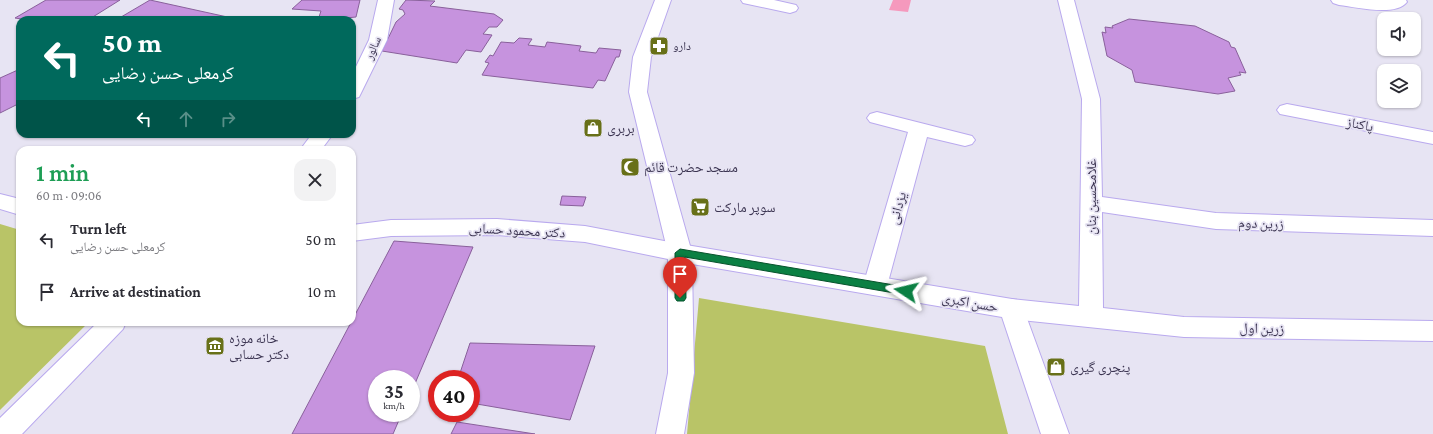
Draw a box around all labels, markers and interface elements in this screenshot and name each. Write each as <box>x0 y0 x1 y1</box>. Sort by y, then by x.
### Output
map controls <box>1377 12 1421 108</box>
button: sound <box>1377 12 1421 56</box>
text: 50 m <box>102 27 162 58</box>
icon: left <box>36 32 88 84</box>
street label: سالور <box>362 34 384 63</box>
pharmacy icon: دارو <box>648 35 670 57</box>
place label: دارو <box>673 39 691 53</box>
text: کرمعلی حسن رضایی <box>102 63 234 83</box>
button: layers <box>1377 64 1421 108</box>
icon: left <box>133 108 155 130</box>
icon: ahead <box>175 108 197 130</box>
icon: right <box>217 108 239 130</box>
street label: پاکناز <box>1344 113 1375 136</box>
shop icon: بربری <box>582 117 604 139</box>
place label: بربری <box>607 120 635 137</box>
mosque icon: مسجد حضرت قائم <box>619 156 641 178</box>
text: 1 min <box>36 159 89 186</box>
button: close <box>294 159 336 201</box>
place label: مسجد حضرت قائم <box>644 159 738 177</box>
street label: غلامحسین بنان <box>1083 159 1100 235</box>
text: 60 m · 09:06 <box>36 188 102 203</box>
street label: یزدانی <box>885 190 910 226</box>
supermarket icon: سوپر مارکت <box>689 196 711 218</box>
place label: سوپر مارکت <box>714 199 775 216</box>
street label: زرین دوم <box>1238 214 1284 234</box>
street label: دکتر محمود حسابی <box>468 219 566 242</box>
text: Turn left <box>70 221 126 237</box>
icon: left <box>36 229 58 251</box>
text: 50 m <box>306 232 336 248</box>
text: کرمعلی حسن رضایی <box>70 239 165 254</box>
pin <box>663 257 697 298</box>
icon: arrive <box>669 263 691 285</box>
position arrow <box>885 270 927 312</box>
icon: arrive <box>36 281 58 303</box>
text: Arrive at destination <box>70 284 201 300</box>
text: 10 m <box>308 284 336 300</box>
street label: حسن اکبری <box>941 289 999 316</box>
street label: زرین اول <box>1240 320 1284 337</box>
place label: خانه موزه دکتر حسابی <box>229 330 289 363</box>
museum icon: خانه موزه دکتر حسابی <box>204 335 226 357</box>
shop icon: پنچری گیری <box>1045 356 1067 378</box>
place label: پنچری گیری <box>1070 359 1131 376</box>
speed limit sign: 40 <box>428 370 480 422</box>
text: 35 <box>384 380 404 402</box>
text: km/h <box>383 400 405 411</box>

